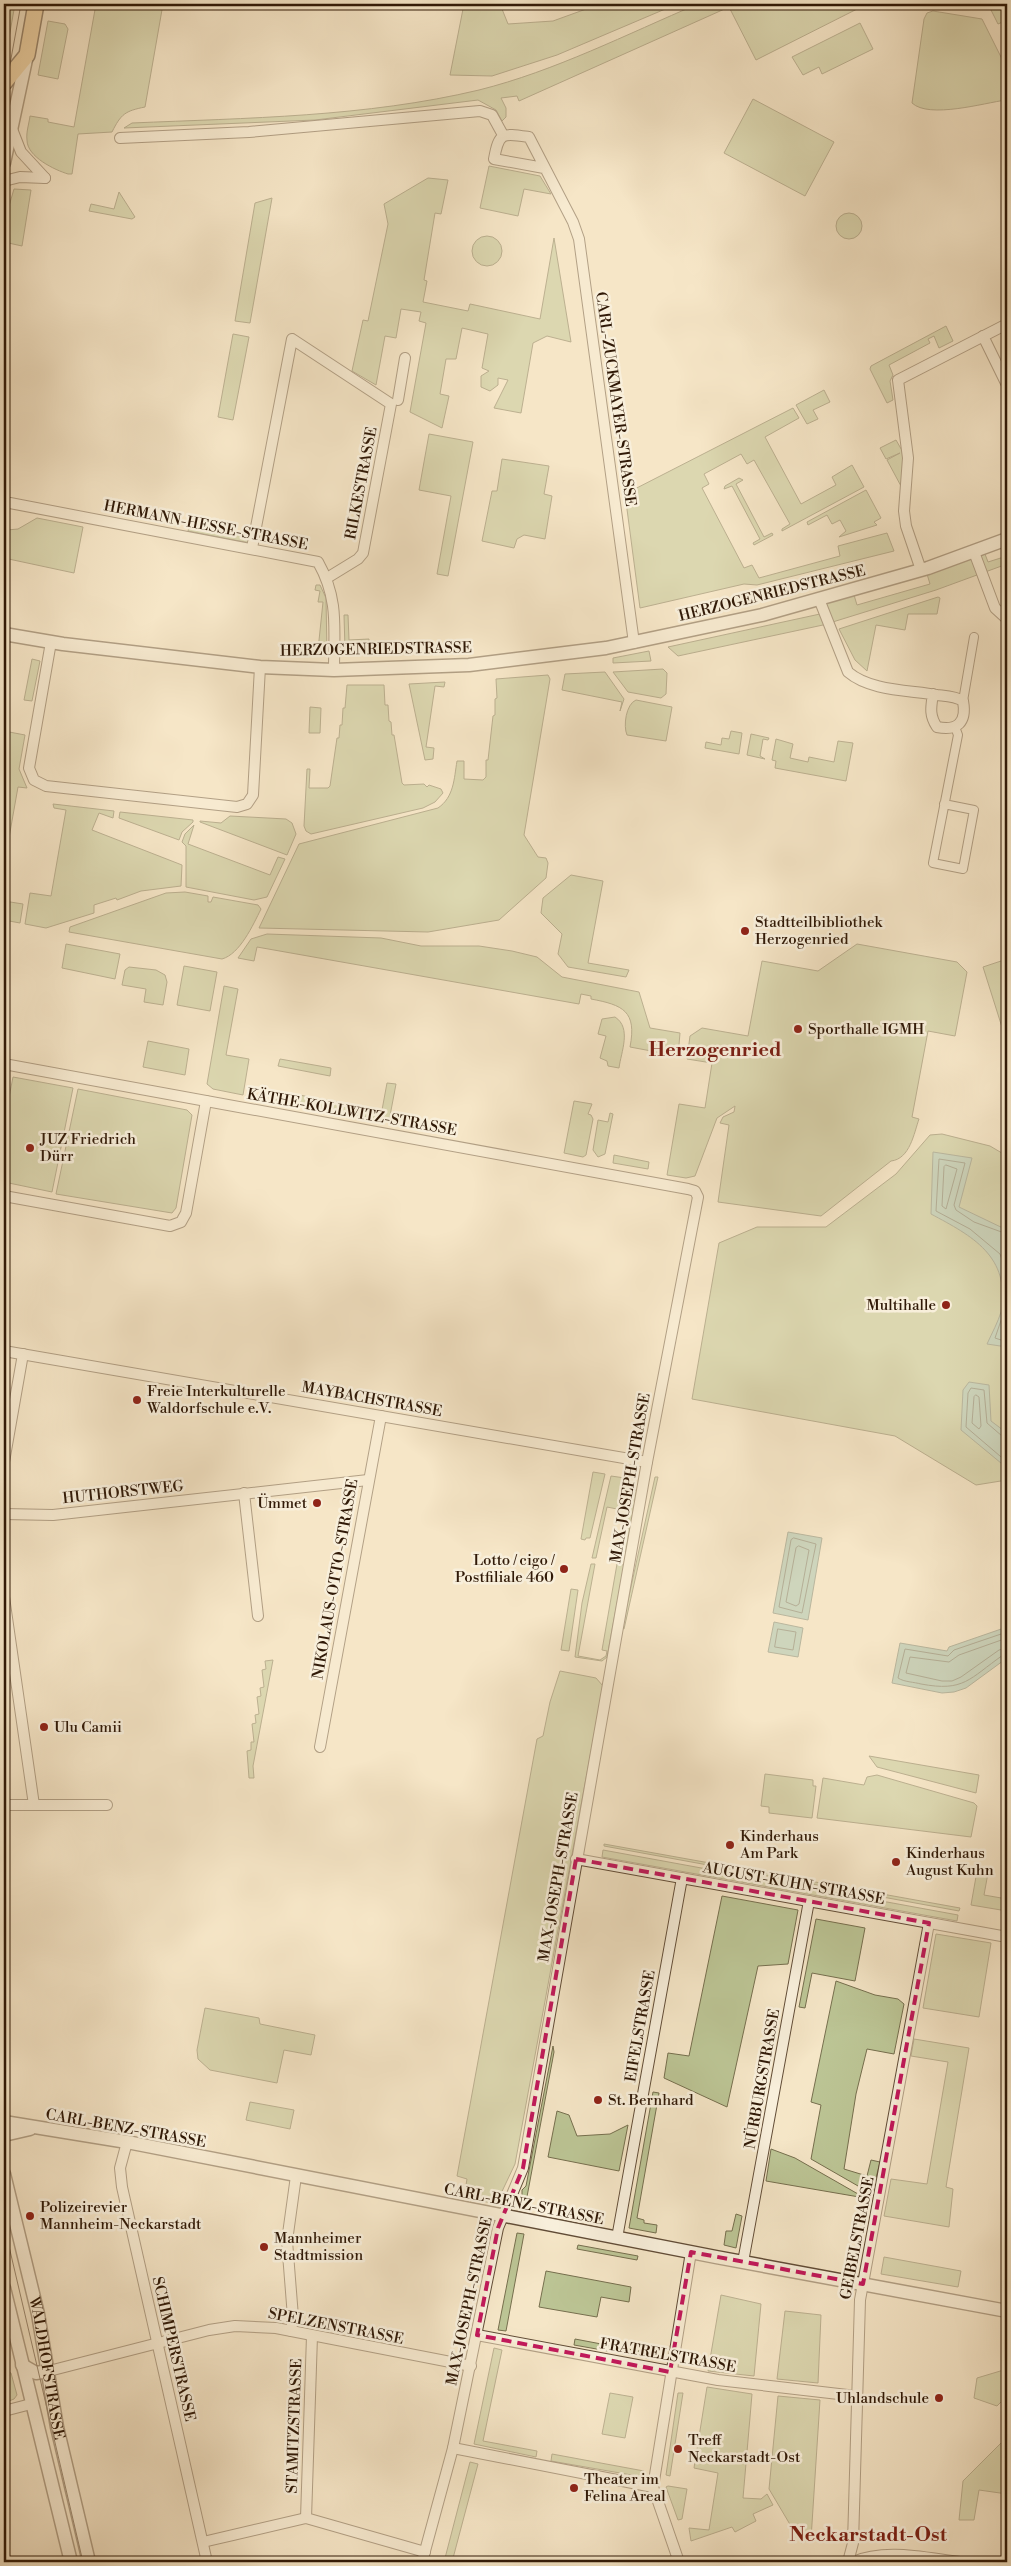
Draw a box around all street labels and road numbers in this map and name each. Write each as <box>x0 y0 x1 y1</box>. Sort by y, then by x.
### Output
street label: CARL-ZUCKMAYER-STRASSE <box>591 290 640 508</box>
street label: RILKESTRASSE <box>341 425 382 541</box>
street label: HERMANN-HESSE-STRASSE <box>102 496 310 555</box>
street label: HERZOGENRIEDSTRASSE <box>677 561 868 626</box>
street label: HERZOGENRIEDSTRASSE <box>280 638 472 661</box>
street label: KÄTHE-KOLLWITZ-STRASSE <box>245 1085 458 1140</box>
street label: MAYBACHSTRASSE <box>300 1378 444 1421</box>
street label: MAX-JOSEPH-STRASSE <box>606 1392 655 1565</box>
street label: HUTHORSTWEG <box>61 1477 185 1508</box>
street label: NIKOLAUS-OTTO-STRASSE <box>308 1477 362 1681</box>
street label: MAX-JOSEPH-STRASSE <box>534 1791 583 1964</box>
street label: AUGUST-KUHN-STRASSE <box>700 1858 886 1909</box>
street label: EIFELSTRASSE <box>621 1969 660 2084</box>
street label: NÜRBURGSTRASSE <box>740 2007 784 2151</box>
street label: CARL-BENZ-STRASSE <box>44 2105 208 2152</box>
street label: GEIBELSTRASSE <box>836 2175 879 2301</box>
street label: CARL-BENZ-STRASSE <box>442 2180 606 2229</box>
street label: MAX-JOSEPH-STRASSE <box>442 2215 497 2387</box>
street label: SCHIMPERSTRASSE <box>148 2275 199 2423</box>
street label: WALDHOFSTRASSE <box>24 2294 69 2442</box>
street label: SPELZENSTRASSE <box>266 2304 405 2349</box>
street label: FRATRELSTRASSE <box>598 2334 738 2377</box>
street label: STAMITZSTRASSE <box>283 2358 306 2494</box>

